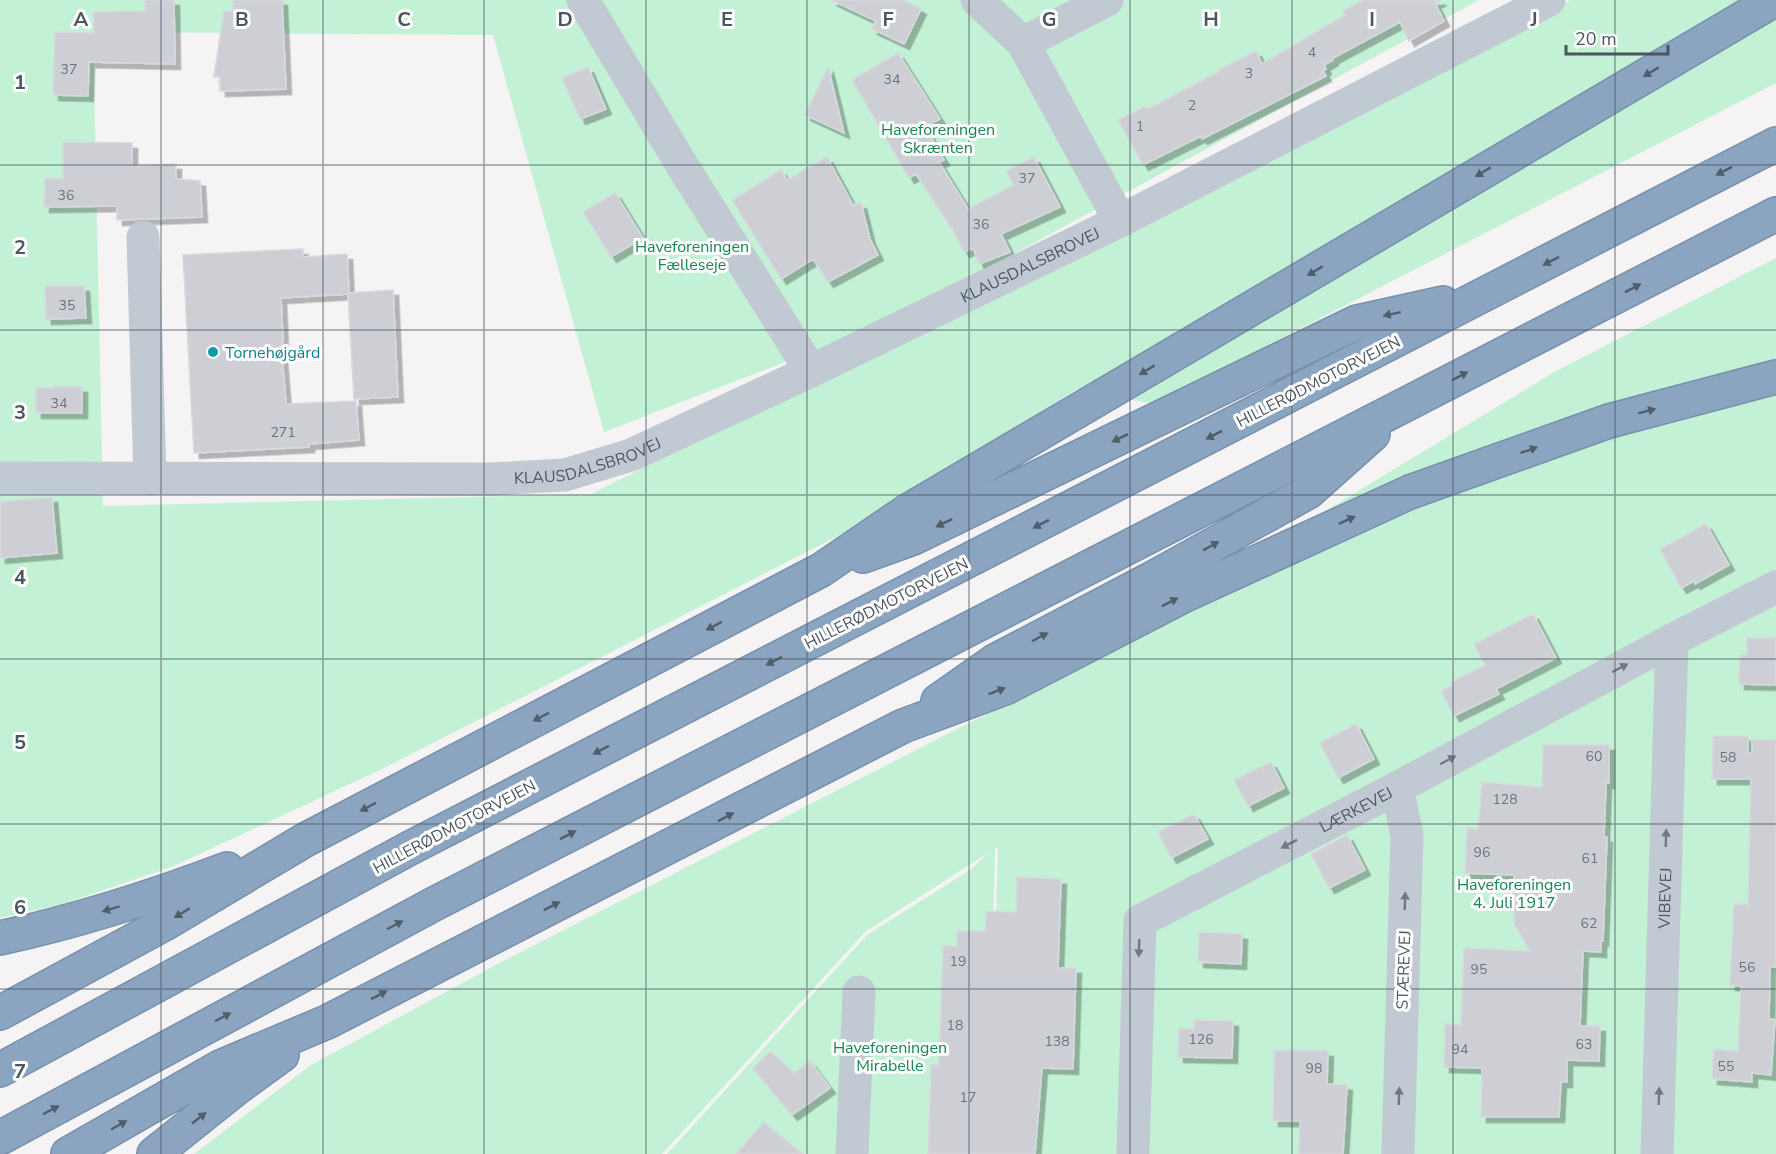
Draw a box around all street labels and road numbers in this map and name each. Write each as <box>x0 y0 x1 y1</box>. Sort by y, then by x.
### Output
street label: KLAUSDALSBROVEJ <box>957 223 1104 309</box>
street label: HILLERØDMOTORVEJEN <box>1233 331 1404 433</box>
street label: KLAUSDALSBROVEJ <box>513 432 665 490</box>
street label: HILLERØDMOTORVEJEN <box>801 553 972 655</box>
street label: HILLERØDMOTORVEJEN <box>369 775 540 879</box>
street label: LÆRKEVEJ <box>1316 782 1397 838</box>
street label: VIBEVEJ <box>1654 867 1677 930</box>
street label: STÆREVEJ <box>1392 930 1416 1010</box>

